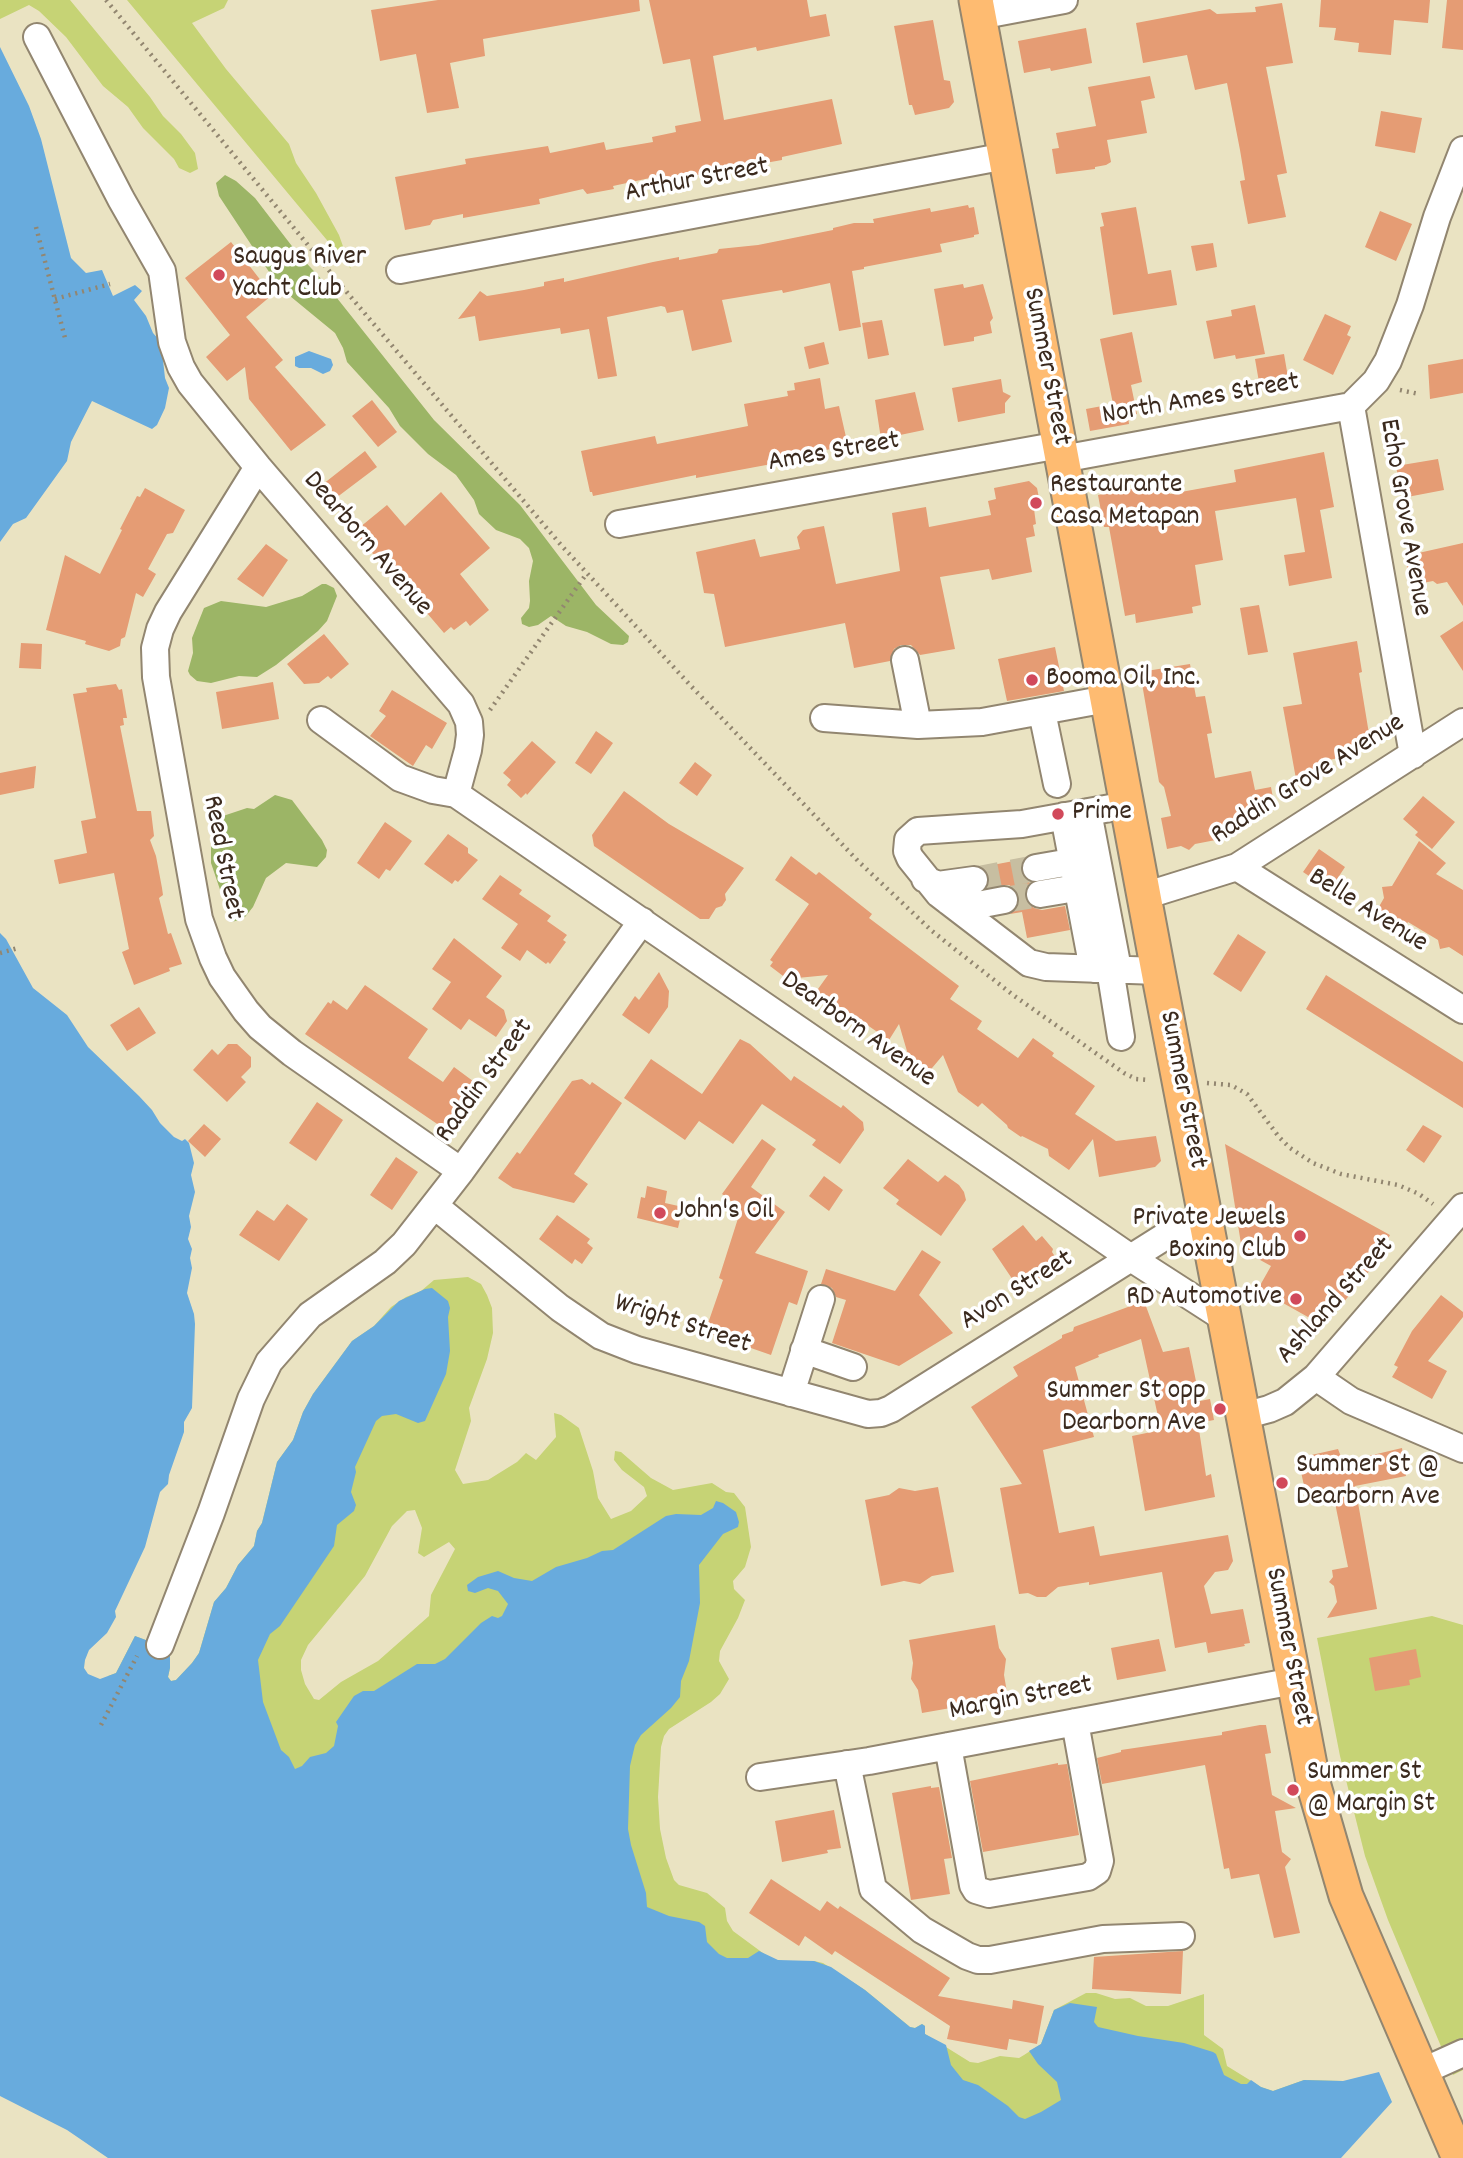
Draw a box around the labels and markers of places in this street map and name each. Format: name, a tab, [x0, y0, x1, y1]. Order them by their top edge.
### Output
place label: Saugus River Yacht Club	[233, 242, 366, 308]
marker: Saugus River Yacht Club	[211, 267, 227, 283]
place label: Restaurante Casa Metapan	[1050, 470, 1199, 536]
marker: Restaurante Casa Metapan	[1028, 495, 1044, 511]
place label: Booma Oil, Inc.	[1046, 663, 1200, 697]
marker: Booma Oil, Inc.	[1024, 672, 1040, 688]
place label: Prime	[1072, 797, 1132, 831]
marker: Prime	[1050, 806, 1066, 822]
place label: John's Oil	[674, 1196, 774, 1230]
place label: Private Jewels Boxing Club	[1133, 1203, 1286, 1269]
marker: John's Oil	[652, 1205, 668, 1221]
marker: Private Jewels Boxing Club	[1292, 1228, 1308, 1244]
place label: RD Automotive	[1126, 1282, 1282, 1316]
marker: RD Automotive	[1288, 1291, 1304, 1307]
place label: Summer St opp Dearborn Ave	[1047, 1376, 1206, 1442]
marker: Summer St opp Dearborn Ave	[1212, 1401, 1228, 1417]
place label: Summer St @ Dearborn Ave	[1296, 1450, 1440, 1516]
marker: Summer St @ Dearborn Ave	[1274, 1475, 1290, 1491]
place label: Summer St @ Margin St	[1307, 1757, 1435, 1823]
marker: Summer St @ Margin St	[1285, 1782, 1301, 1798]

